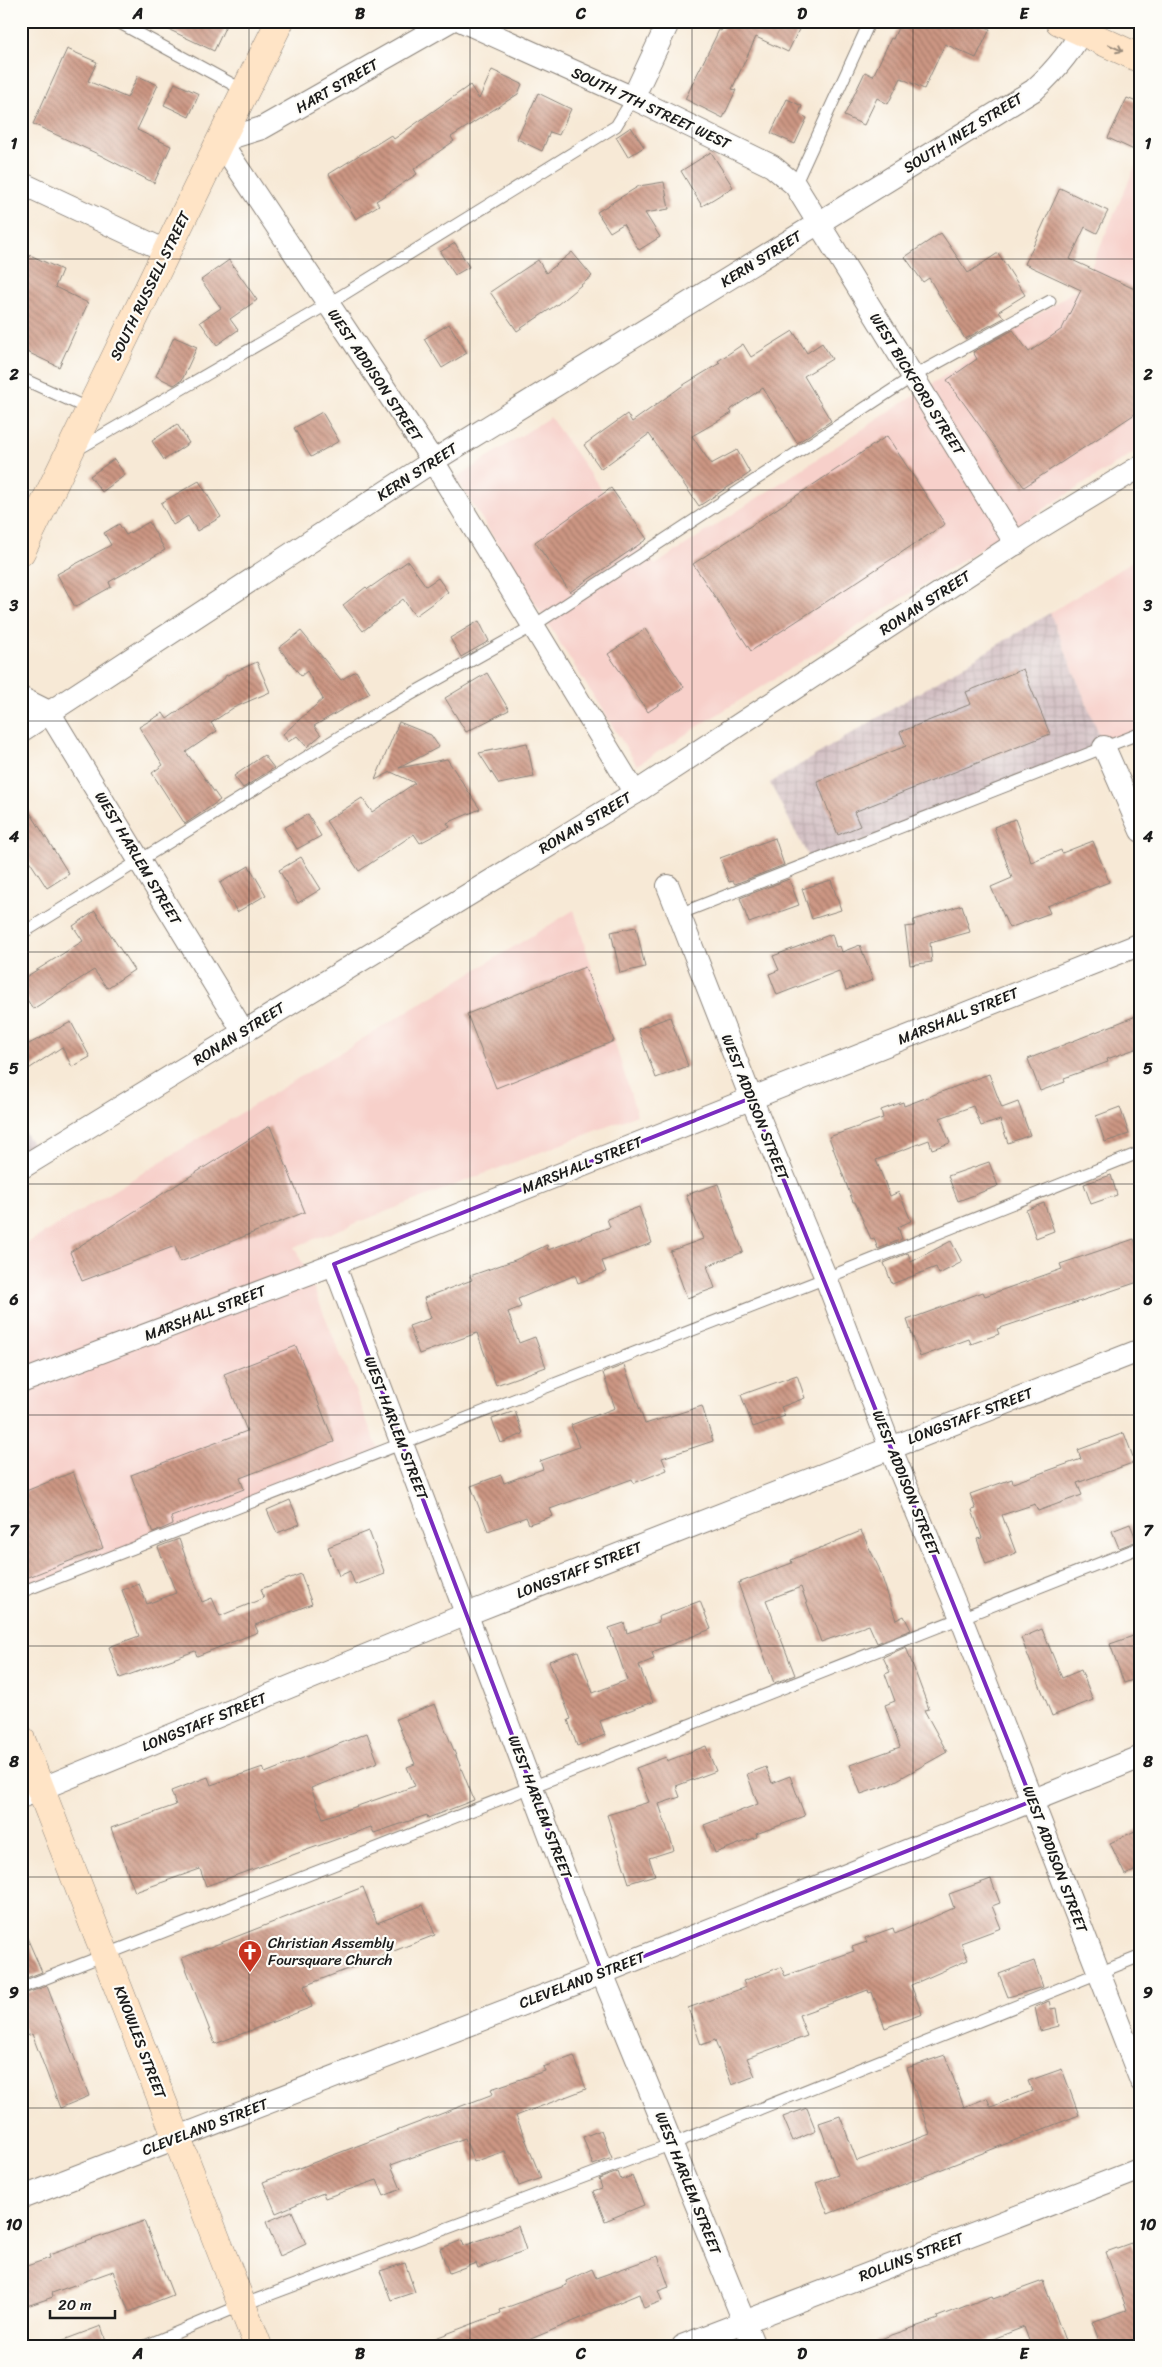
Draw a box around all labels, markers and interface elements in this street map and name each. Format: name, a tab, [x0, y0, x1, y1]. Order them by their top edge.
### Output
text: A	[132, 0, 143, 28]
text: B	[355, 0, 366, 28]
text: C	[575, 0, 587, 28]
text: D	[797, 0, 807, 28]
text: E	[1020, 0, 1030, 28]
one-way arrow	[1108, 43, 1123, 53]
street label: HART STREET	[291, 51, 385, 120]
street label: SOUTH 7TH STREET WEST	[567, 60, 736, 157]
street label: SOUTH INEZ STREET	[898, 85, 1029, 180]
text: 1	[11, 129, 18, 158]
text: 1	[1145, 129, 1152, 158]
street label: SOUTH RUSSELL STREET	[103, 206, 198, 365]
street label: KERN STREET	[715, 223, 808, 294]
street label: WEST ADDISON STREET	[321, 303, 430, 448]
street label: WEST BICKFORD STREET	[862, 307, 972, 462]
text: 2	[8, 360, 19, 389]
text: 2	[1142, 360, 1153, 389]
street label: KERN STREET	[371, 435, 464, 508]
street label: RONAN STREET	[874, 563, 977, 642]
text: 3	[9, 591, 19, 620]
text: 3	[1143, 591, 1153, 620]
street label: RONAN STREET	[533, 784, 638, 861]
street label: WEST HARLEM STREET	[88, 786, 189, 931]
text: 4	[8, 822, 19, 851]
text: 4	[1142, 822, 1153, 851]
street label: MARSHALL STREET	[893, 979, 1024, 1052]
street label: RONAN STREET	[188, 994, 292, 1073]
street label: WEST ADDISON STREET	[714, 1030, 797, 1185]
text: 5	[9, 1054, 19, 1083]
text: 5	[1143, 1054, 1153, 1083]
street label: MARSHALL STREET	[517, 1128, 648, 1201]
street label: MARSHALL STREET	[140, 1277, 271, 1348]
text: 6	[8, 1285, 19, 1314]
text: 6	[1142, 1285, 1153, 1314]
street label: WEST HARLEM STREET	[357, 1352, 436, 1505]
street label: LONGSTAFF STREET	[903, 1380, 1038, 1452]
street label: WEST ADDISON STREET	[865, 1406, 948, 1561]
text: 7	[9, 1516, 20, 1545]
text: 7	[1143, 1516, 1154, 1545]
street label: LONGSTAFF STREET	[512, 1534, 647, 1606]
street label: LONGSTAFF STREET	[138, 1685, 271, 1759]
street label: WEST HARLEM STREET	[501, 1731, 580, 1884]
text: 8	[8, 1747, 19, 1776]
text: 8	[1142, 1747, 1153, 1776]
street label: WEST ADDISON STREET	[1015, 1782, 1095, 1937]
place label: Christian Assembly Foursquare Church	[268, 1930, 394, 1973]
church icon: Christian Assembly Foursquare Church	[237, 1939, 263, 1973]
street label: CLEVELAND STREET	[515, 1943, 650, 2016]
text: 9	[9, 1978, 19, 2007]
text: 9	[1143, 1978, 1153, 2007]
street label: KNOWLES STREET	[106, 1982, 174, 2104]
street label: CLEVELAND STREET	[138, 2090, 273, 2163]
street label: WEST HARLEM STREET	[647, 2108, 729, 2259]
text: 10	[6, 2210, 22, 2239]
text: 10	[1140, 2210, 1156, 2239]
street label: ROLLINS STREET	[855, 2224, 969, 2289]
scale bar	[50, 2287, 115, 2319]
text: 20 m	[58, 2292, 92, 2318]
text: A	[132, 2339, 143, 2367]
text: B	[355, 2339, 366, 2367]
text: C	[575, 2339, 587, 2367]
text: D	[797, 2339, 807, 2367]
text: E	[1020, 2339, 1030, 2367]

